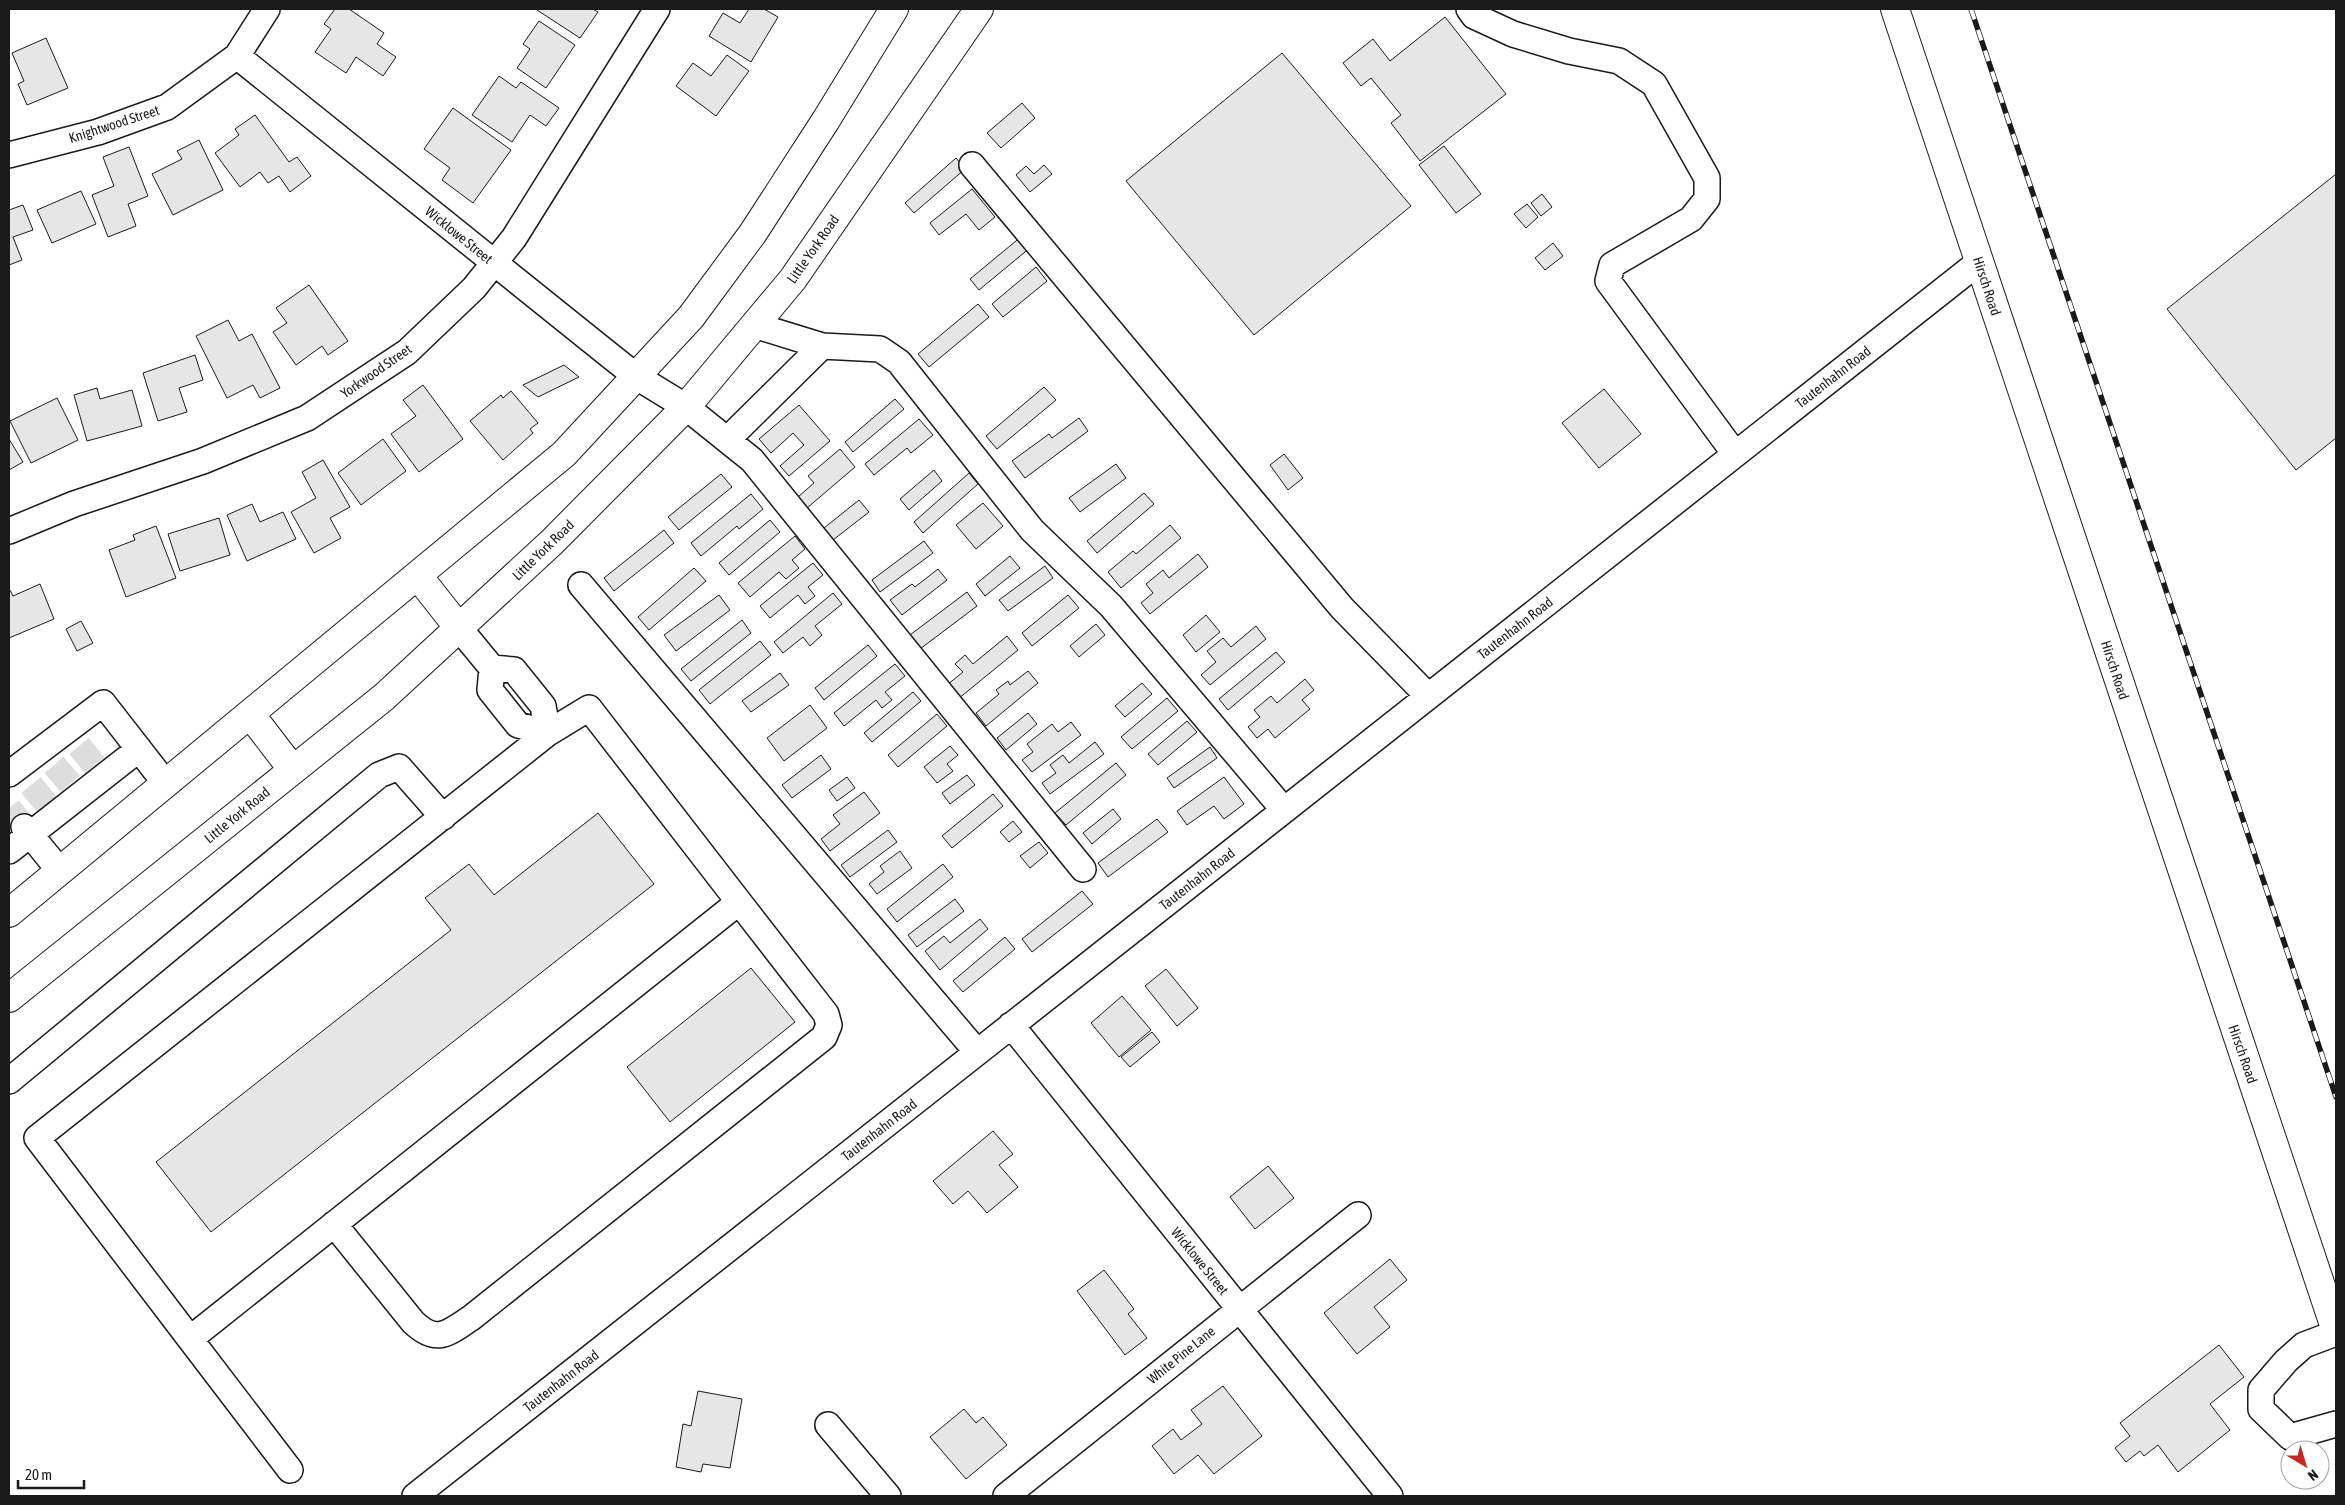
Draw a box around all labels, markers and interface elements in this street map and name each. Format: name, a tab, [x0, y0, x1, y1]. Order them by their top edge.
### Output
street label: Knightwood Street	[67, 102, 161, 146]
street label: Wicklowe Street	[422, 203, 496, 267]
street label: Little York Road	[784, 212, 842, 286]
street label: Hirsch Road	[1970, 254, 2004, 318]
street label: Yorkwood Street	[337, 341, 415, 401]
street label: Tautenhahn Road	[1792, 343, 1874, 411]
street label: Little York Road	[509, 517, 577, 583]
street label: Tautenhahn Road	[1474, 594, 1556, 662]
street label: Hirsch Road	[2098, 638, 2132, 702]
street label: Little York Road	[201, 784, 273, 846]
street label: Tautenhahn Road	[1156, 845, 1238, 913]
street label: Hirsch Road	[2225, 1023, 2261, 1085]
street label: Tautenhahn Road	[838, 1096, 920, 1164]
street label: Wicklowe Street	[1168, 1224, 1232, 1298]
street label: White Pine Lane	[1144, 1323, 1218, 1387]
street label: Tautenhahn Road	[520, 1347, 602, 1415]
north arrow	[2280, 1440, 2330, 1490]
scale bar	[18, 1458, 84, 1490]
text: 20 m	[25, 1466, 52, 1483]
text: N	[2305, 1466, 2321, 1484]

